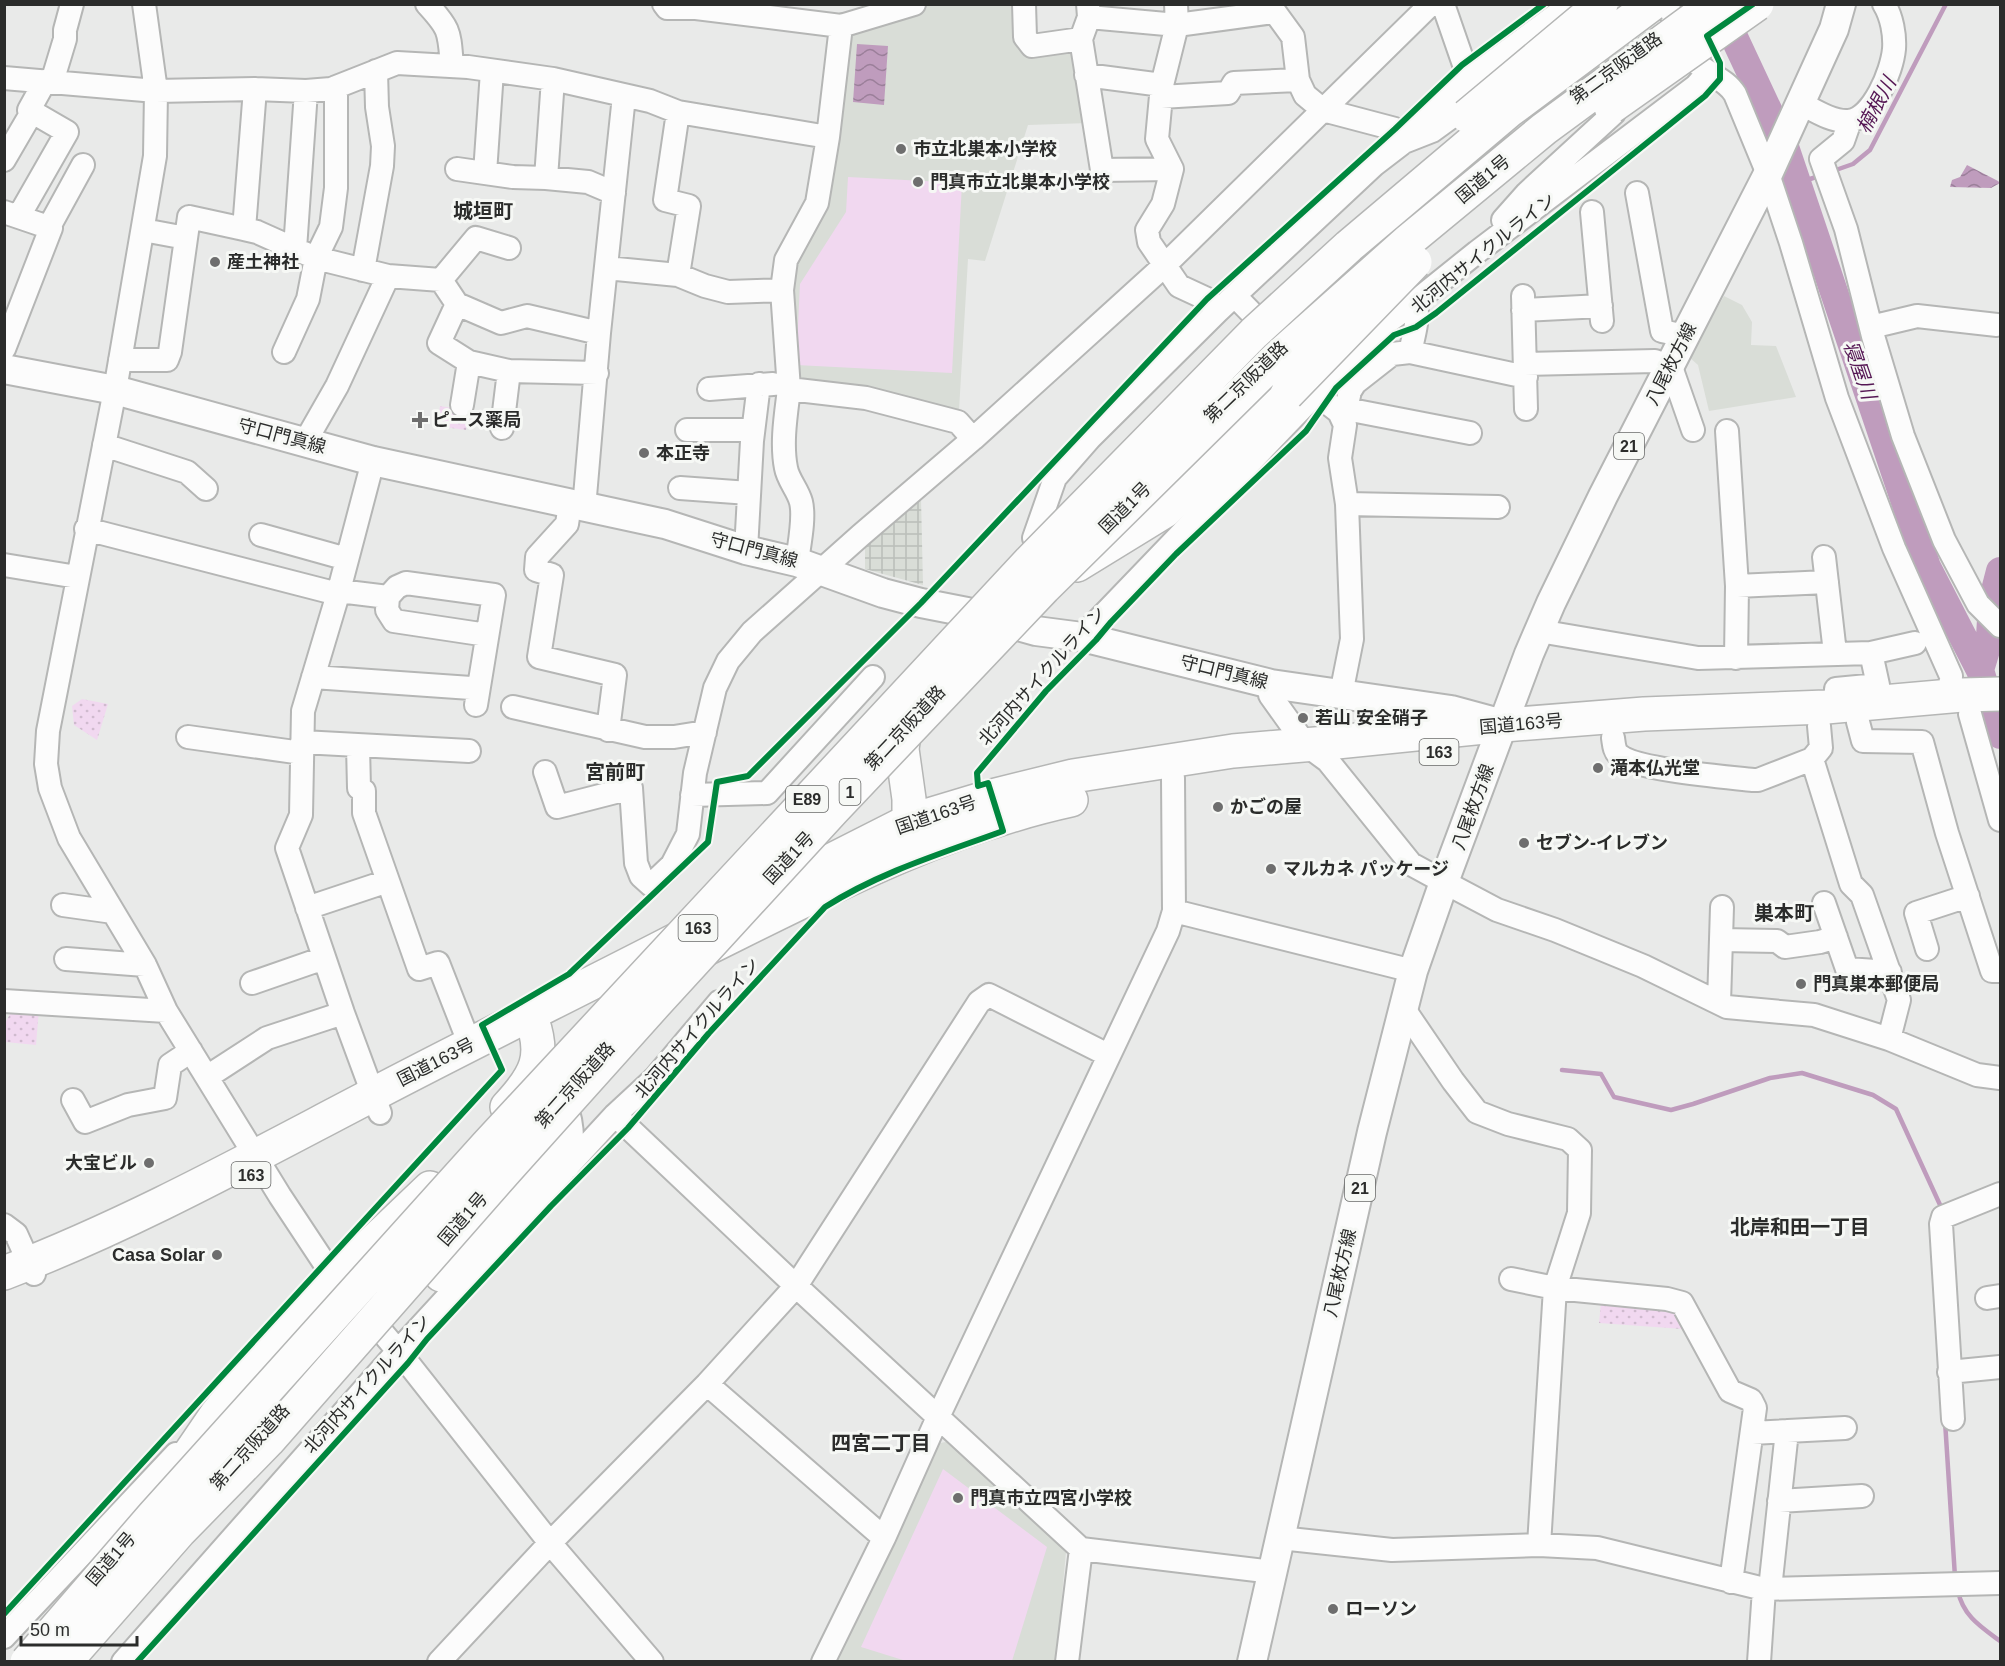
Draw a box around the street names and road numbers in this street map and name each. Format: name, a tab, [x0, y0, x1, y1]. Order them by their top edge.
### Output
street label: 第二京阪道路	[1566, 28, 1666, 108]
street label: 国道1号	[1452, 151, 1514, 207]
street label: 北河内サイクルライン	[1407, 189, 1559, 317]
street label: 八尾枚方線	[1642, 319, 1700, 409]
street label: 第二京阪道路	[1200, 337, 1292, 427]
street label: 守口門真線	[236, 415, 328, 457]
road number: 21	[1614, 433, 1644, 459]
street label: 国道1号	[1095, 478, 1155, 538]
street label: 守口門真線	[708, 529, 800, 571]
street label: 北河内サイクルライン	[975, 603, 1109, 749]
street label: 守口門真線	[1178, 651, 1270, 693]
street label: 第二京阪道路	[861, 682, 949, 774]
street label: 国道163号	[1478, 710, 1564, 738]
road number: 163	[1420, 739, 1458, 765]
street label: 八尾枚方線	[1448, 761, 1498, 853]
road number: 1	[840, 779, 860, 805]
road number: E89	[786, 786, 828, 812]
street label: 国道163号	[893, 792, 979, 838]
street label: 国道1号	[760, 828, 818, 888]
road number: 163	[678, 915, 718, 941]
street label: 北河内サイクルライン	[631, 954, 763, 1102]
street label: 国道163号	[394, 1034, 478, 1090]
street label: 第二京阪道路	[531, 1038, 619, 1132]
road number: 163	[232, 1162, 270, 1188]
road number: 21	[1345, 1175, 1375, 1201]
street label: 国道1号	[434, 1188, 492, 1250]
street label: 八尾枚方線	[1320, 1227, 1360, 1319]
street label: 北河内サイクルライン	[300, 1311, 434, 1457]
street label: 第二京阪道路	[206, 1400, 294, 1494]
street label: 国道1号	[82, 1528, 140, 1590]

